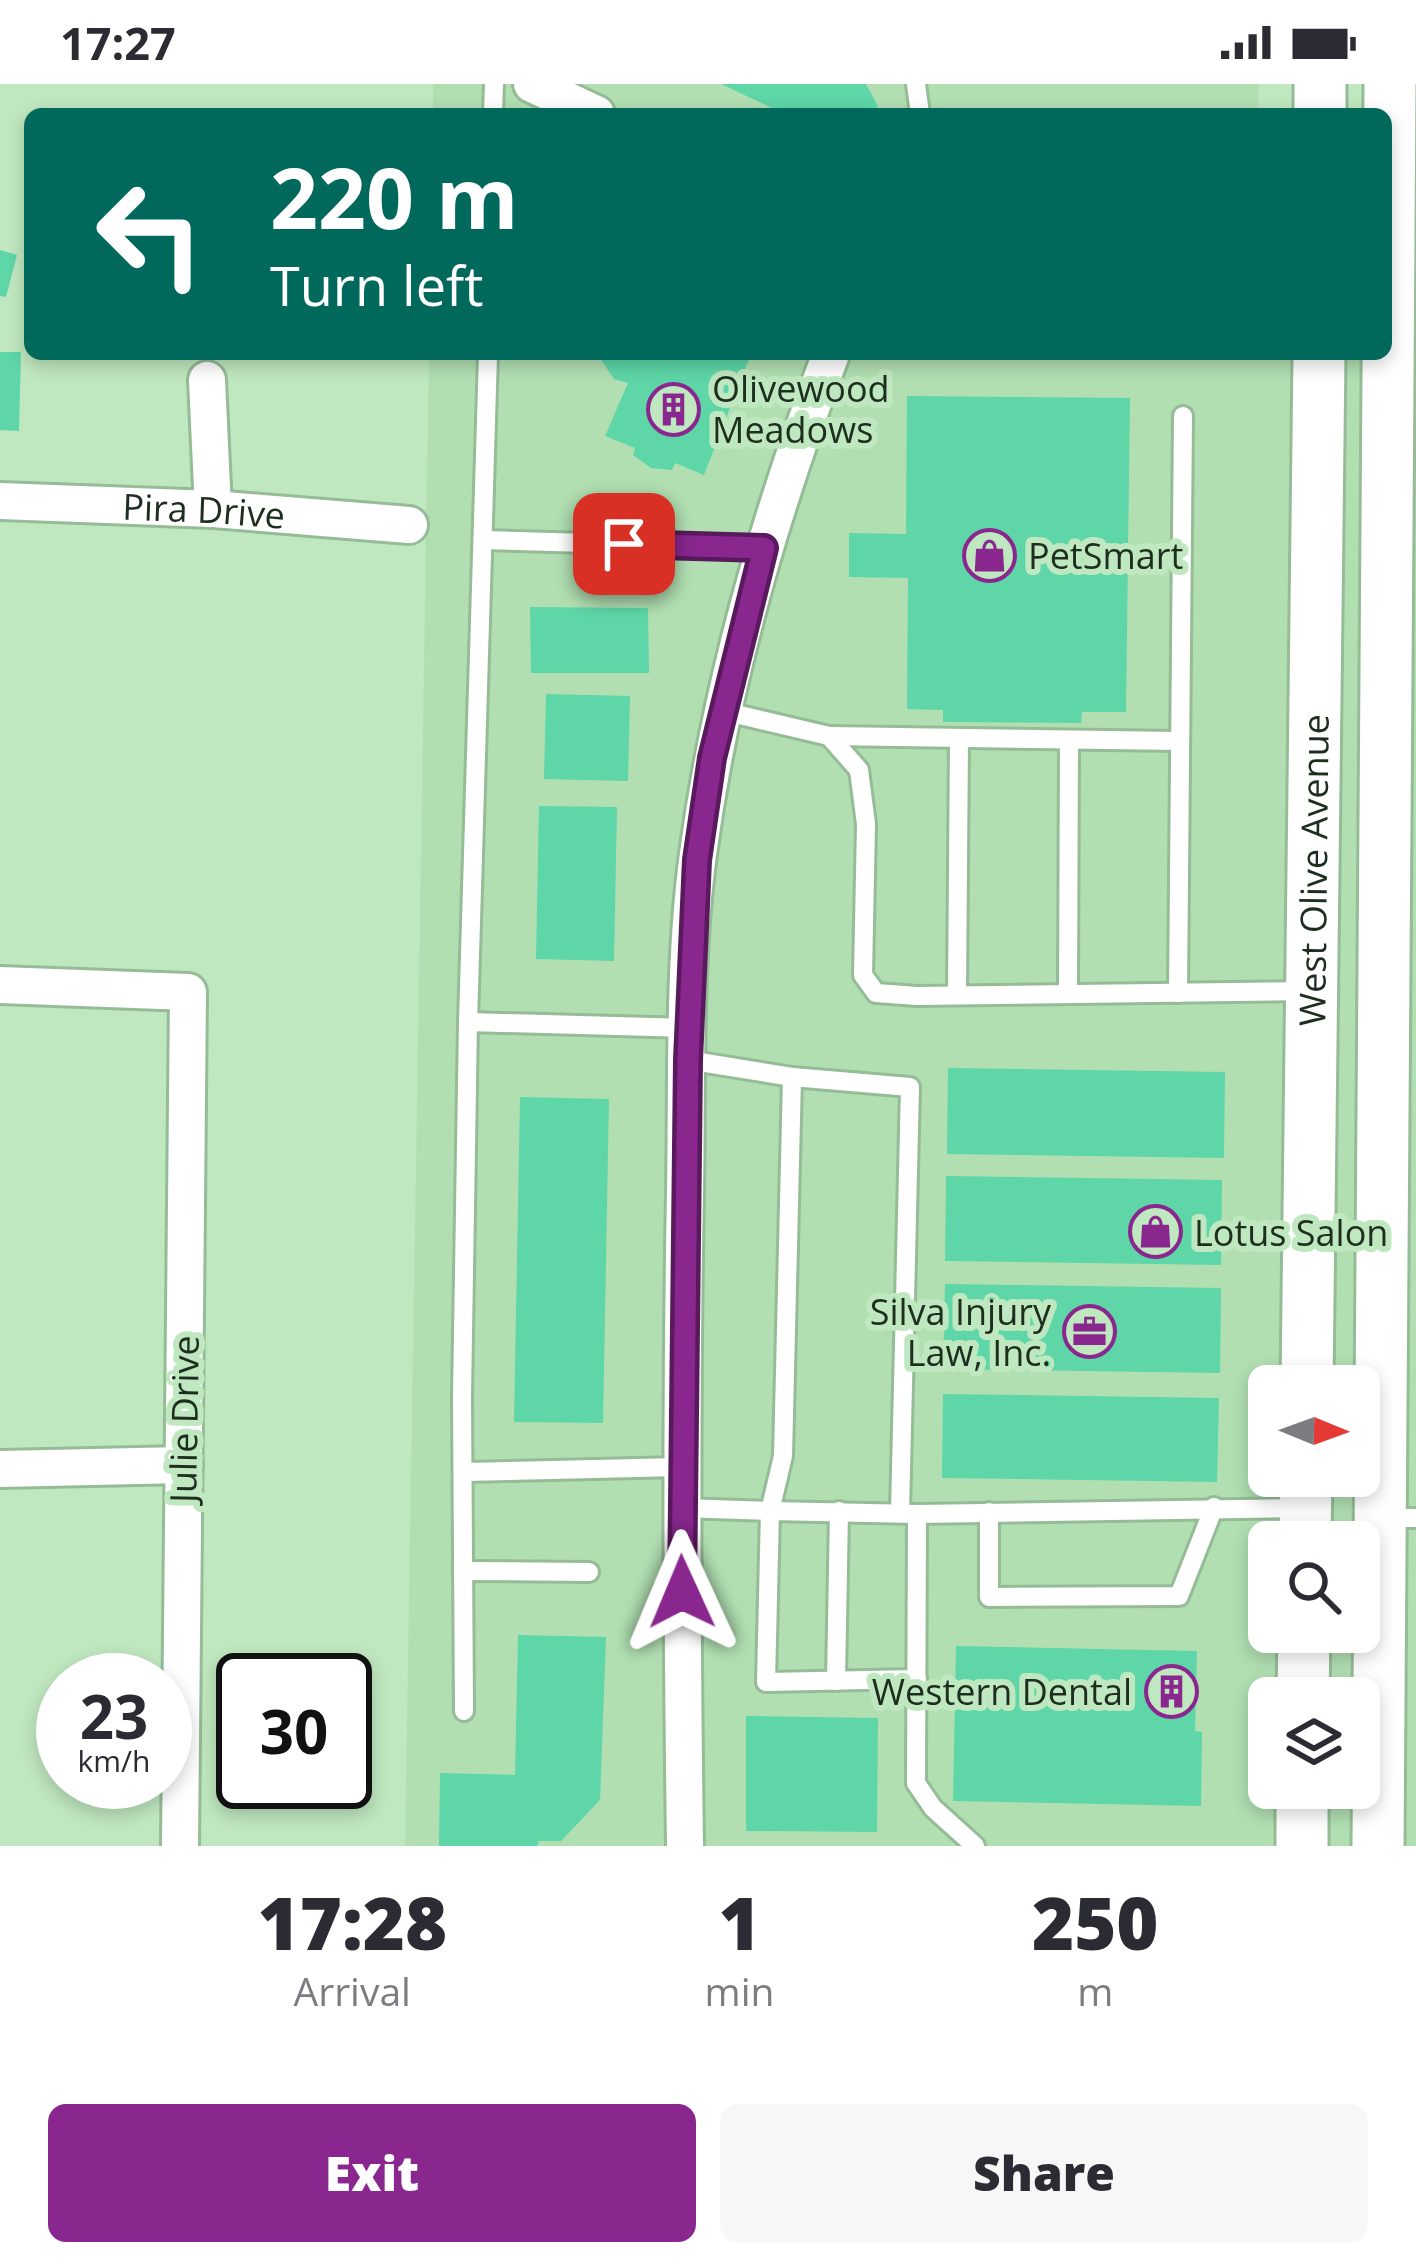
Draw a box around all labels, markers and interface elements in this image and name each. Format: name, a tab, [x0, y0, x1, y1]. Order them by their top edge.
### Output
text: 17:27	[60, 12, 176, 73]
text: 220 m	[270, 139, 518, 254]
icon: left	[72, 156, 228, 312]
text: Turn left	[270, 248, 483, 322]
place label: Olivewood Meadows	[712, 364, 890, 454]
building icon: Olivewood Meadows	[645, 381, 701, 437]
street label: Pira Drive	[122, 481, 287, 539]
pin	[573, 493, 675, 595]
icon: arrive	[591, 511, 657, 577]
shop icon: PetSmart	[961, 527, 1017, 583]
place label: PetSmart	[1028, 531, 1183, 580]
street label: West Olive Avenue	[1287, 714, 1339, 1026]
shop icon: Lotus Salon	[1127, 1204, 1183, 1260]
place label: Lotus Salon	[1194, 1208, 1388, 1257]
place label: Silva Injury Law, Inc.	[870, 1287, 1052, 1377]
office icon: Silva Injury Law, Inc.	[1062, 1304, 1118, 1360]
street label: Julie Drive	[158, 1335, 210, 1506]
north arrow	[1248, 1365, 1380, 1497]
map controls	[1248, 1365, 1380, 1809]
button: search	[1248, 1521, 1380, 1653]
position arrow	[619, 1529, 745, 1655]
speed limit sign: 30	[216, 1653, 372, 1809]
building icon: Western Dental	[1143, 1663, 1199, 1719]
place label: Western Dental	[872, 1667, 1132, 1716]
text: 23	[80, 1675, 148, 1757]
button: layers	[1248, 1677, 1380, 1809]
text: km/h	[78, 1740, 150, 1781]
text: 17:28	[258, 1873, 447, 1971]
text: 1	[718, 1873, 761, 1971]
text: 250	[1032, 1873, 1159, 1971]
text: Arrival	[294, 1964, 411, 2017]
text: min	[705, 1964, 774, 2017]
text: m	[1077, 1964, 1113, 2017]
button: Exit	[48, 2104, 696, 2242]
button: Share	[720, 2104, 1368, 2242]

